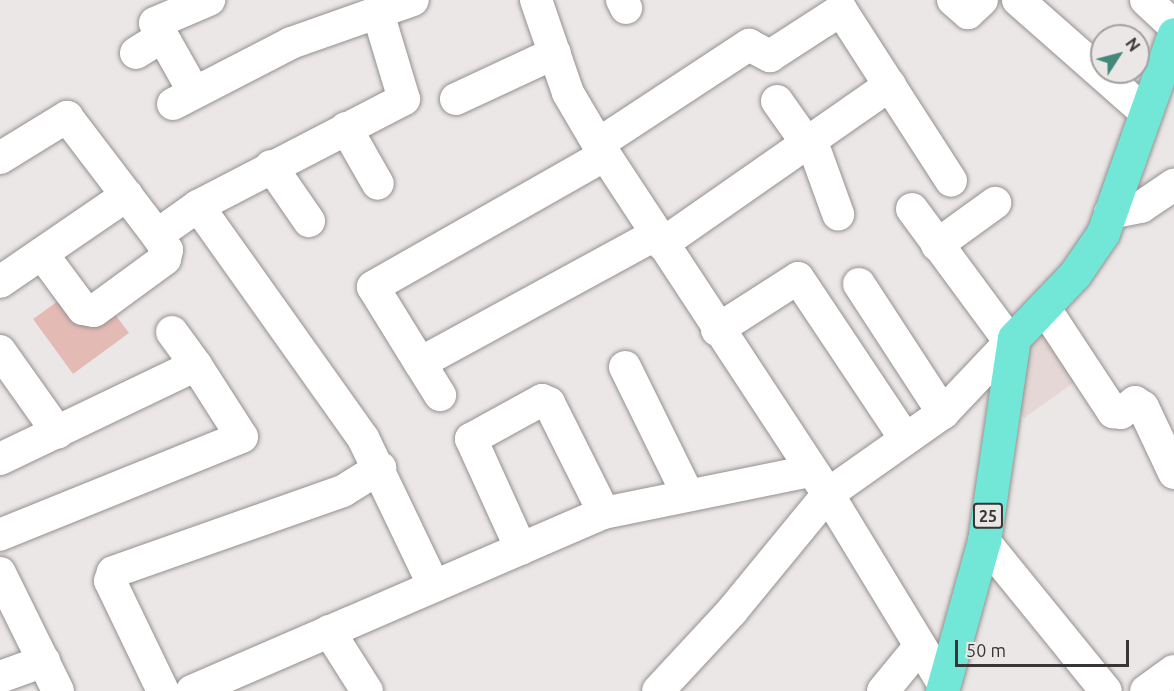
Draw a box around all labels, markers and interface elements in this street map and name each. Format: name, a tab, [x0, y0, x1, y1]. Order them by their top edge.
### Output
north arrow	[1090, 24, 1150, 84]
text: N	[1122, 34, 1144, 55]
road number: 25	[972, 503, 1004, 529]
scale bar	[958, 628, 1132, 666]
text: 50 m	[966, 640, 1006, 660]

